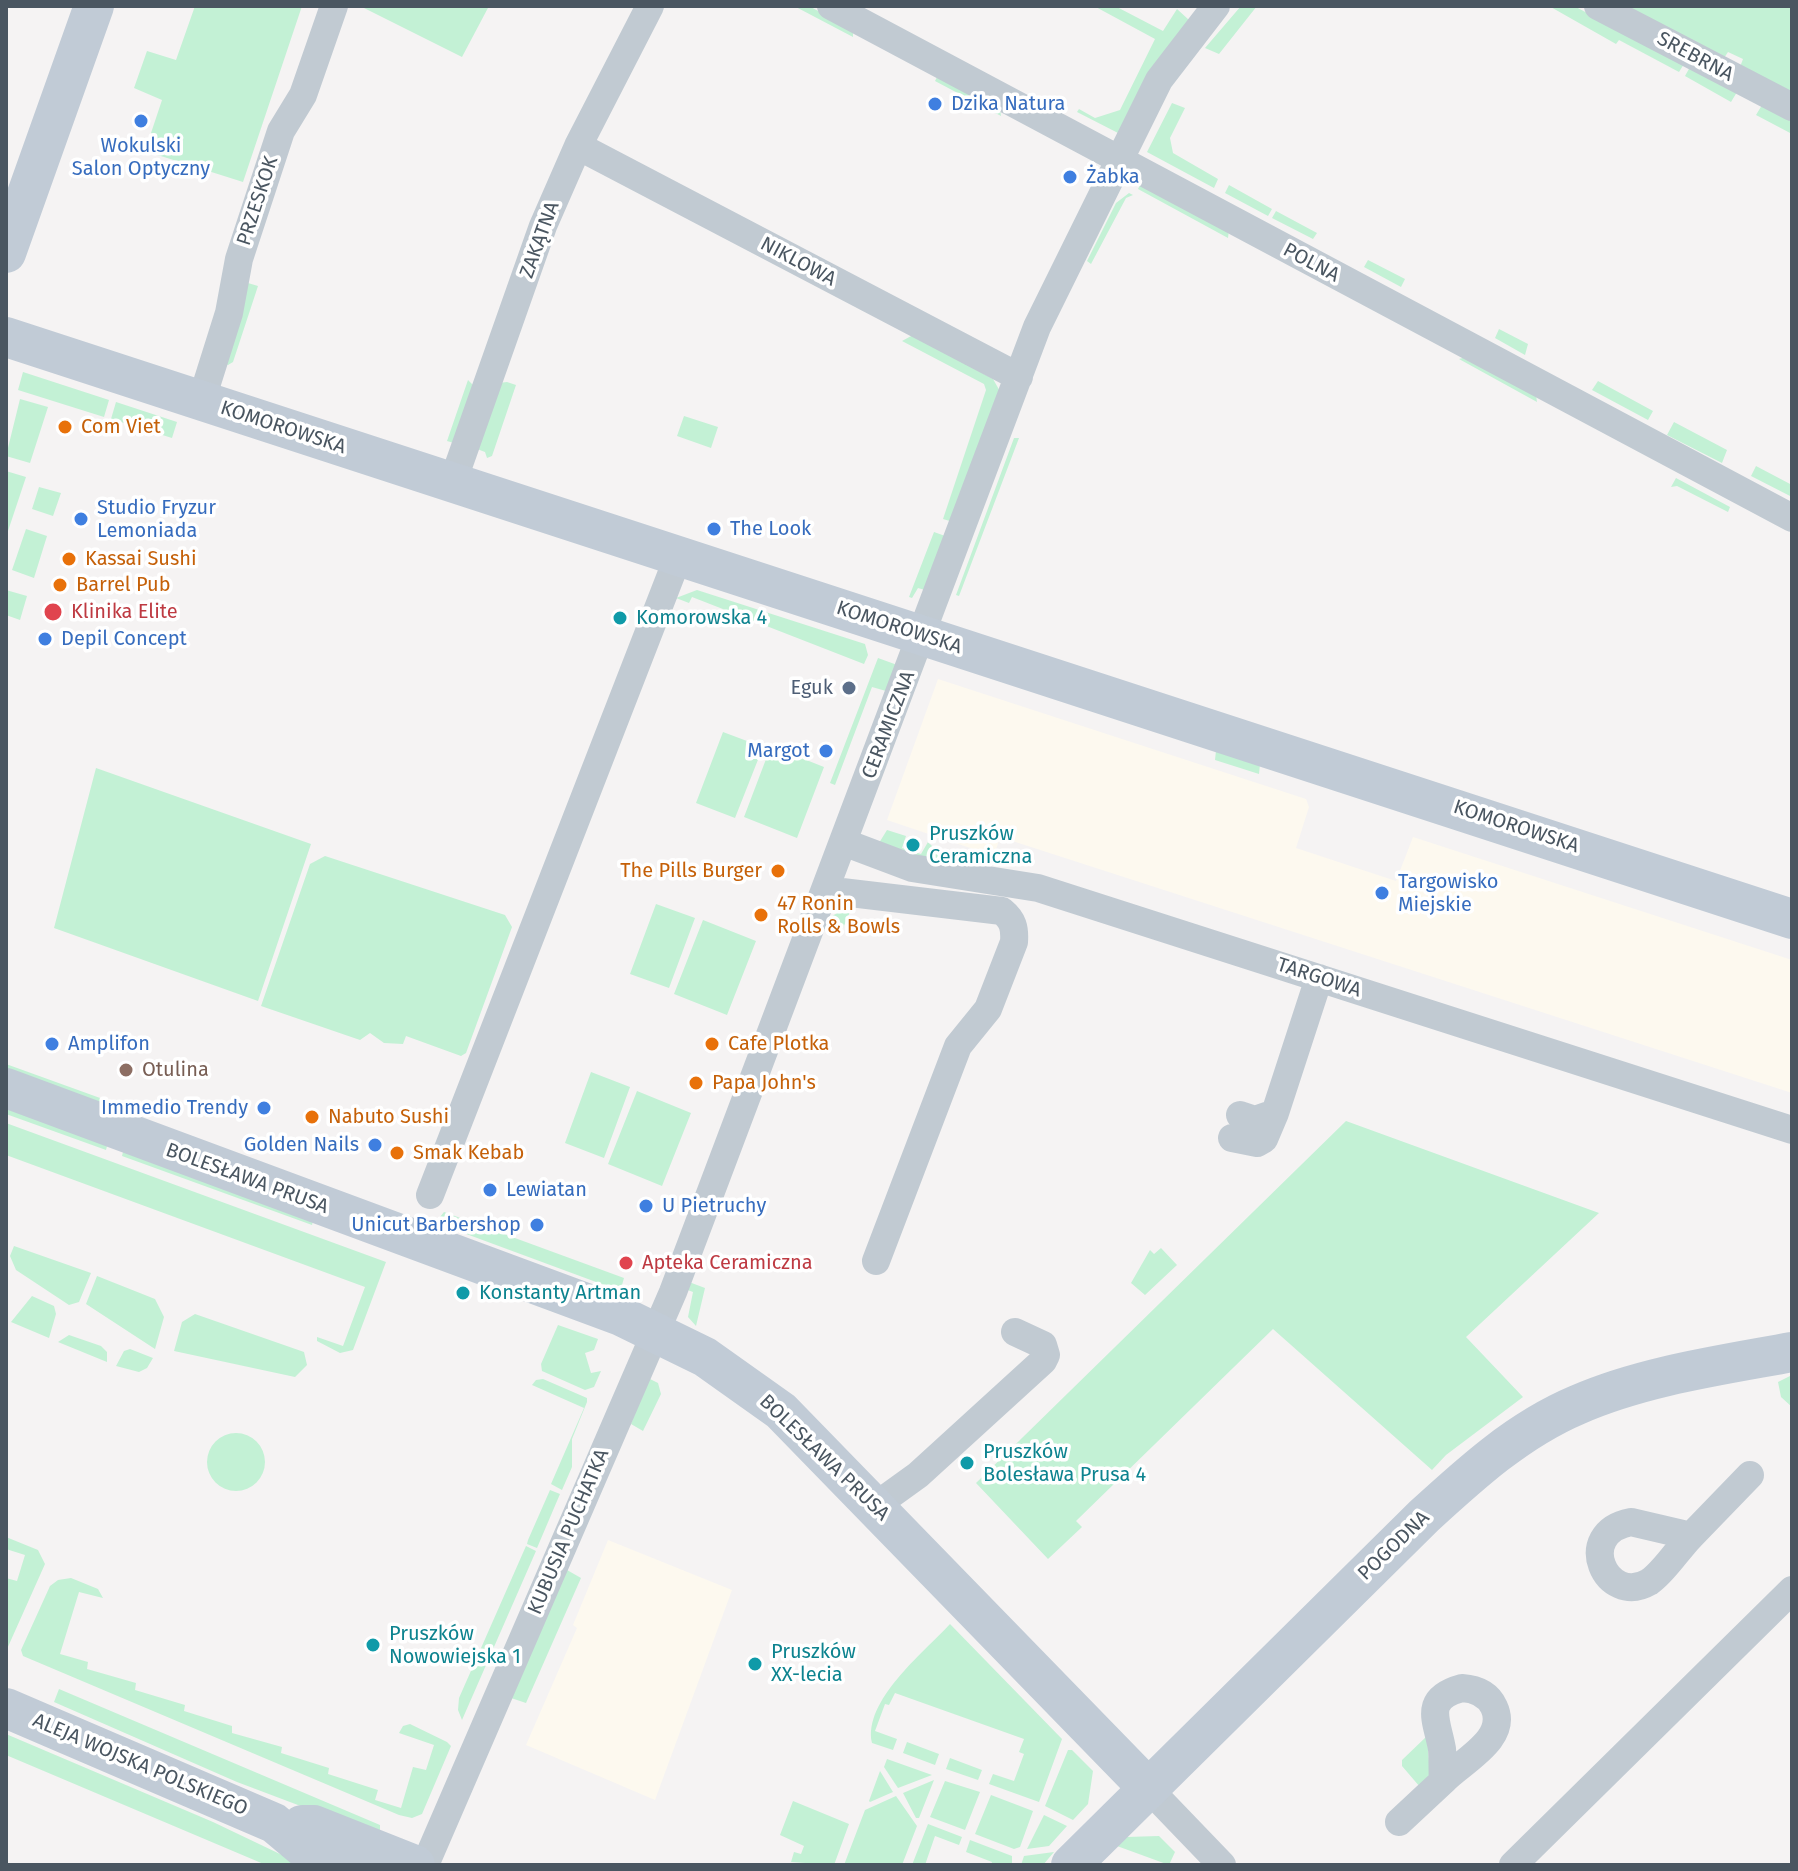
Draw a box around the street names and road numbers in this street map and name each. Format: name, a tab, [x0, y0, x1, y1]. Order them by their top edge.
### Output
street label: SREBRNA	[1653, 27, 1737, 87]
street label: PRZESKOK	[232, 153, 284, 249]
street label: ZAKĄTNA	[515, 198, 565, 282]
street label: NIKLOWA	[756, 232, 840, 292]
street label: POLNA	[1279, 238, 1343, 288]
street label: KOMOROWSKA	[217, 396, 349, 460]
street label: KOMOROWSKA	[833, 596, 965, 660]
street label: CERAMICZNA	[857, 668, 921, 782]
street label: KOMOROWSKA	[1450, 795, 1582, 859]
street label: TARGOWA	[1274, 953, 1364, 1003]
street label: BOLESŁAWA PRUSA	[162, 1138, 332, 1220]
street label: BOLESŁAWA PRUSA	[754, 1390, 894, 1526]
street label: KUBUSIA PUCHATKA	[523, 1446, 615, 1618]
street label: POGODNA	[1353, 1506, 1435, 1586]
street label: ALEJA WOJSKA POLSKIEGO	[29, 1709, 251, 1821]

